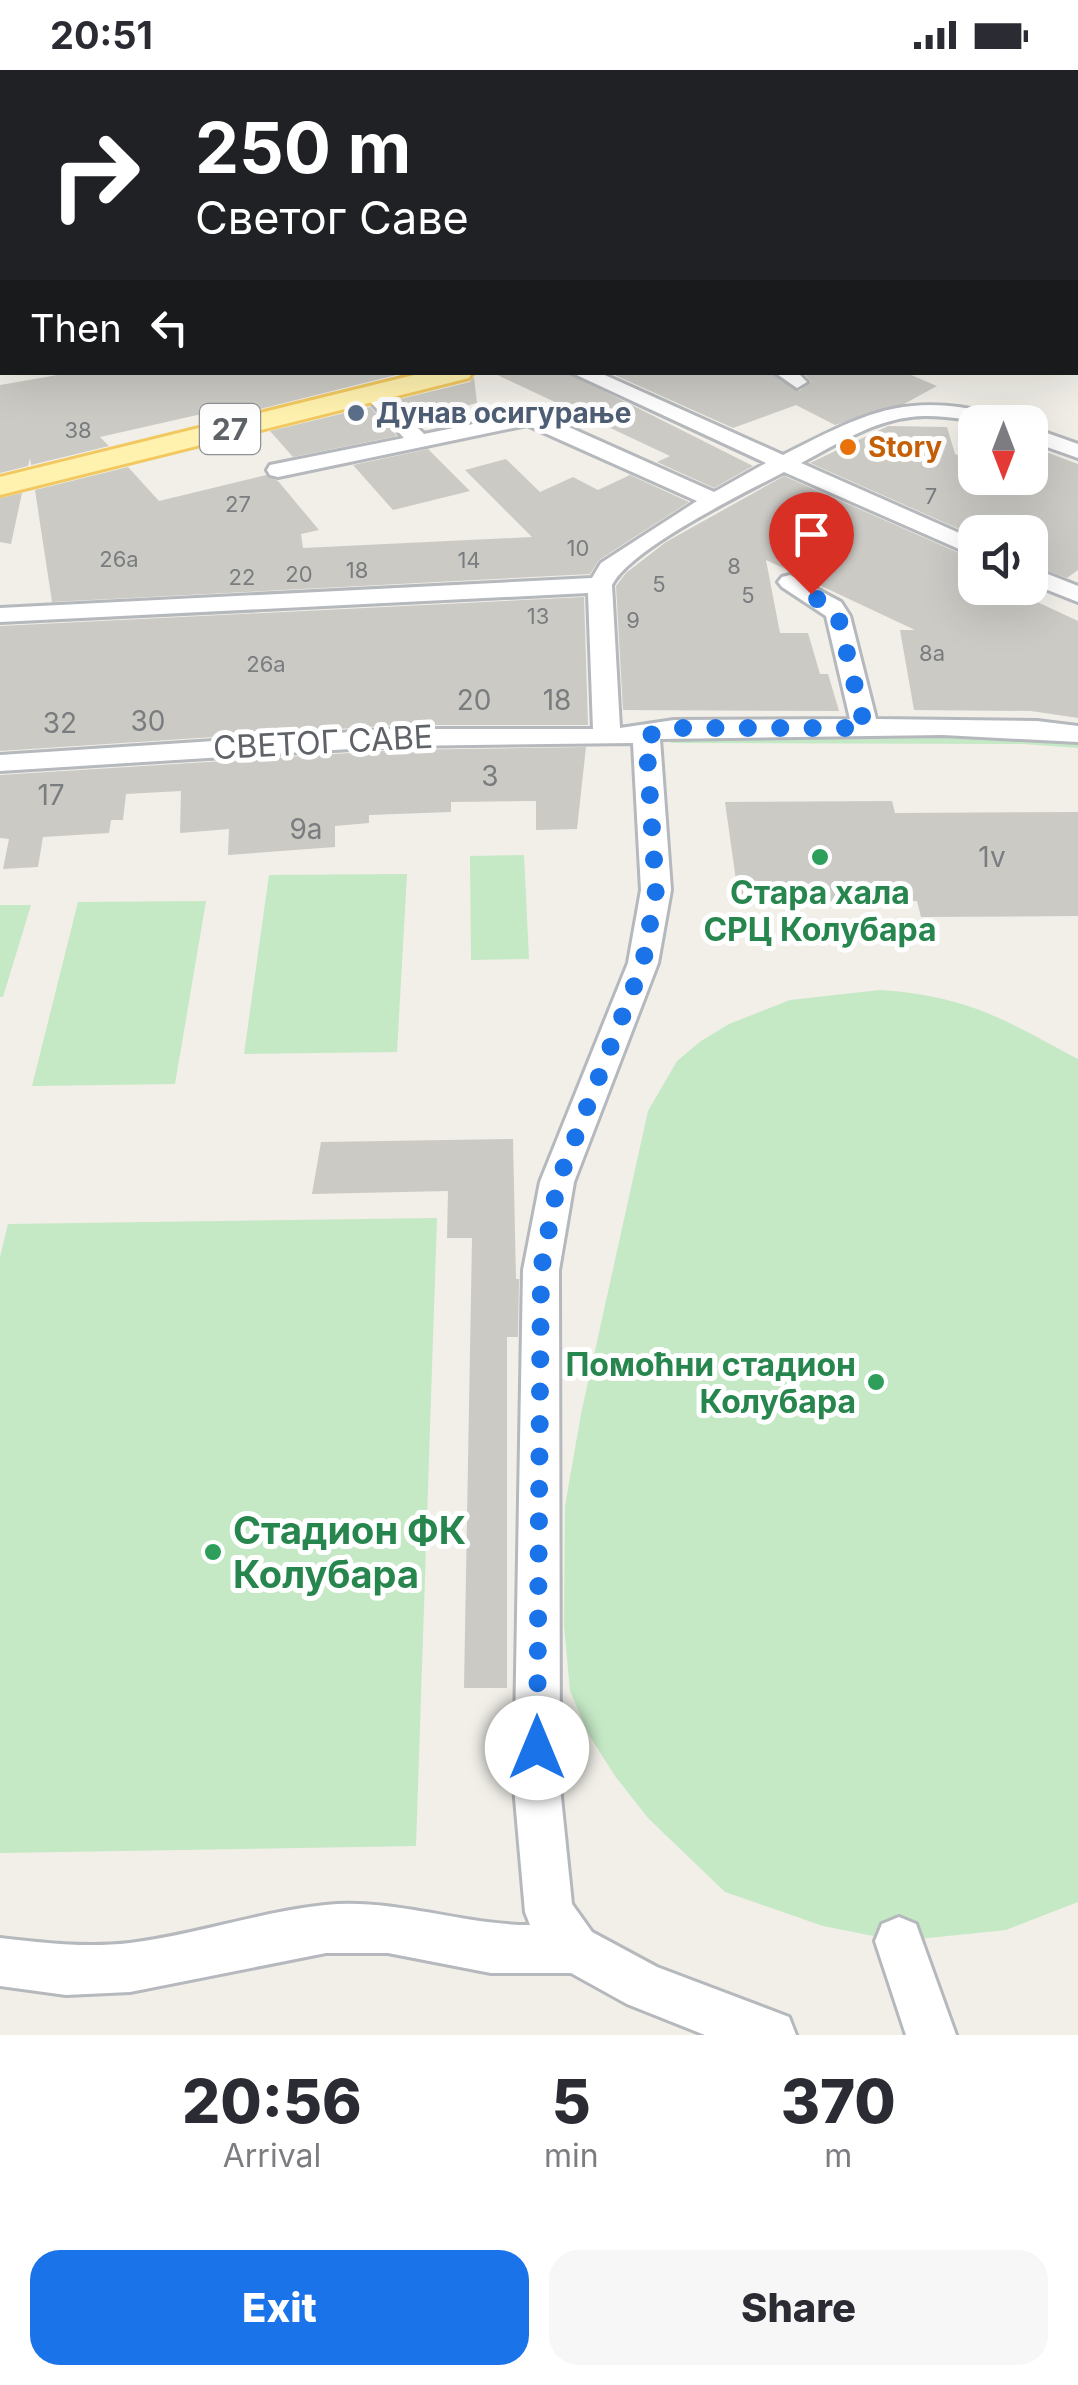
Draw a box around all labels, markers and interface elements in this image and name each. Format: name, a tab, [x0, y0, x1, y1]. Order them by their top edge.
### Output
text: 20:51	[50, 12, 153, 58]
text: 250 m	[195, 105, 412, 190]
icon: right	[30, 110, 160, 240]
text: Светог Саве	[195, 190, 469, 245]
icon: left	[142, 300, 197, 355]
text: Then	[30, 305, 122, 351]
place label: Дунав осигурање	[376, 396, 631, 430]
marker: Дунав осигурање	[345, 402, 367, 424]
road number: 27	[200, 404, 260, 454]
north arrow	[958, 405, 1048, 495]
map controls	[958, 405, 1048, 605]
house number: 38	[64, 417, 92, 443]
place label: Story	[868, 430, 942, 464]
marker: Story	[837, 436, 859, 458]
house number: 7	[925, 483, 937, 509]
house number: 27	[225, 491, 251, 517]
pin	[769, 492, 854, 595]
icon: arrive	[784, 507, 839, 562]
button: sound	[958, 515, 1048, 605]
house number: 10	[567, 535, 589, 561]
house number: 26a	[99, 546, 139, 572]
house number: 14	[457, 547, 481, 573]
house number: 8	[727, 553, 741, 579]
house number: 18	[346, 557, 368, 583]
house number: 20	[285, 561, 313, 587]
house number: 22	[229, 564, 255, 590]
house number: 5	[652, 571, 666, 597]
house number: 5	[741, 582, 755, 608]
house number: 13	[527, 603, 549, 629]
house number: 9	[626, 607, 640, 633]
house number: 8a	[919, 640, 945, 666]
house number: 26a	[246, 651, 286, 677]
house number: 20	[457, 683, 491, 717]
house number: 18	[543, 683, 571, 717]
house number: 30	[131, 704, 165, 738]
house number: 32	[43, 706, 77, 740]
street label: СВЕТОГ САВЕ	[212, 717, 434, 767]
house number: 3	[481, 759, 499, 793]
house number: 17	[37, 778, 65, 812]
house number: 9a	[289, 812, 323, 846]
house number: 1v	[978, 840, 1006, 874]
marker: Стара хала СРЦ Колубара	[809, 846, 831, 868]
place label: Стара хала СРЦ Колубара	[703, 873, 937, 949]
place label: Помоћни стадион Колубара	[565, 1345, 856, 1421]
marker: Помоћни стадион Колубара	[865, 1371, 887, 1393]
place label: Стадион ФК Колубара	[233, 1507, 466, 1597]
marker: Стадион ФК Колубара	[202, 1541, 224, 1563]
position arrow	[485, 1696, 589, 1800]
text: 20:56	[182, 2065, 362, 2137]
text: 5	[552, 2065, 591, 2137]
text: 370	[781, 2065, 896, 2137]
text: Arrival	[223, 2136, 321, 2175]
text: min	[544, 2136, 599, 2175]
text: m	[824, 2136, 852, 2175]
button: Exit	[30, 2250, 529, 2365]
button: Share	[549, 2250, 1048, 2365]

